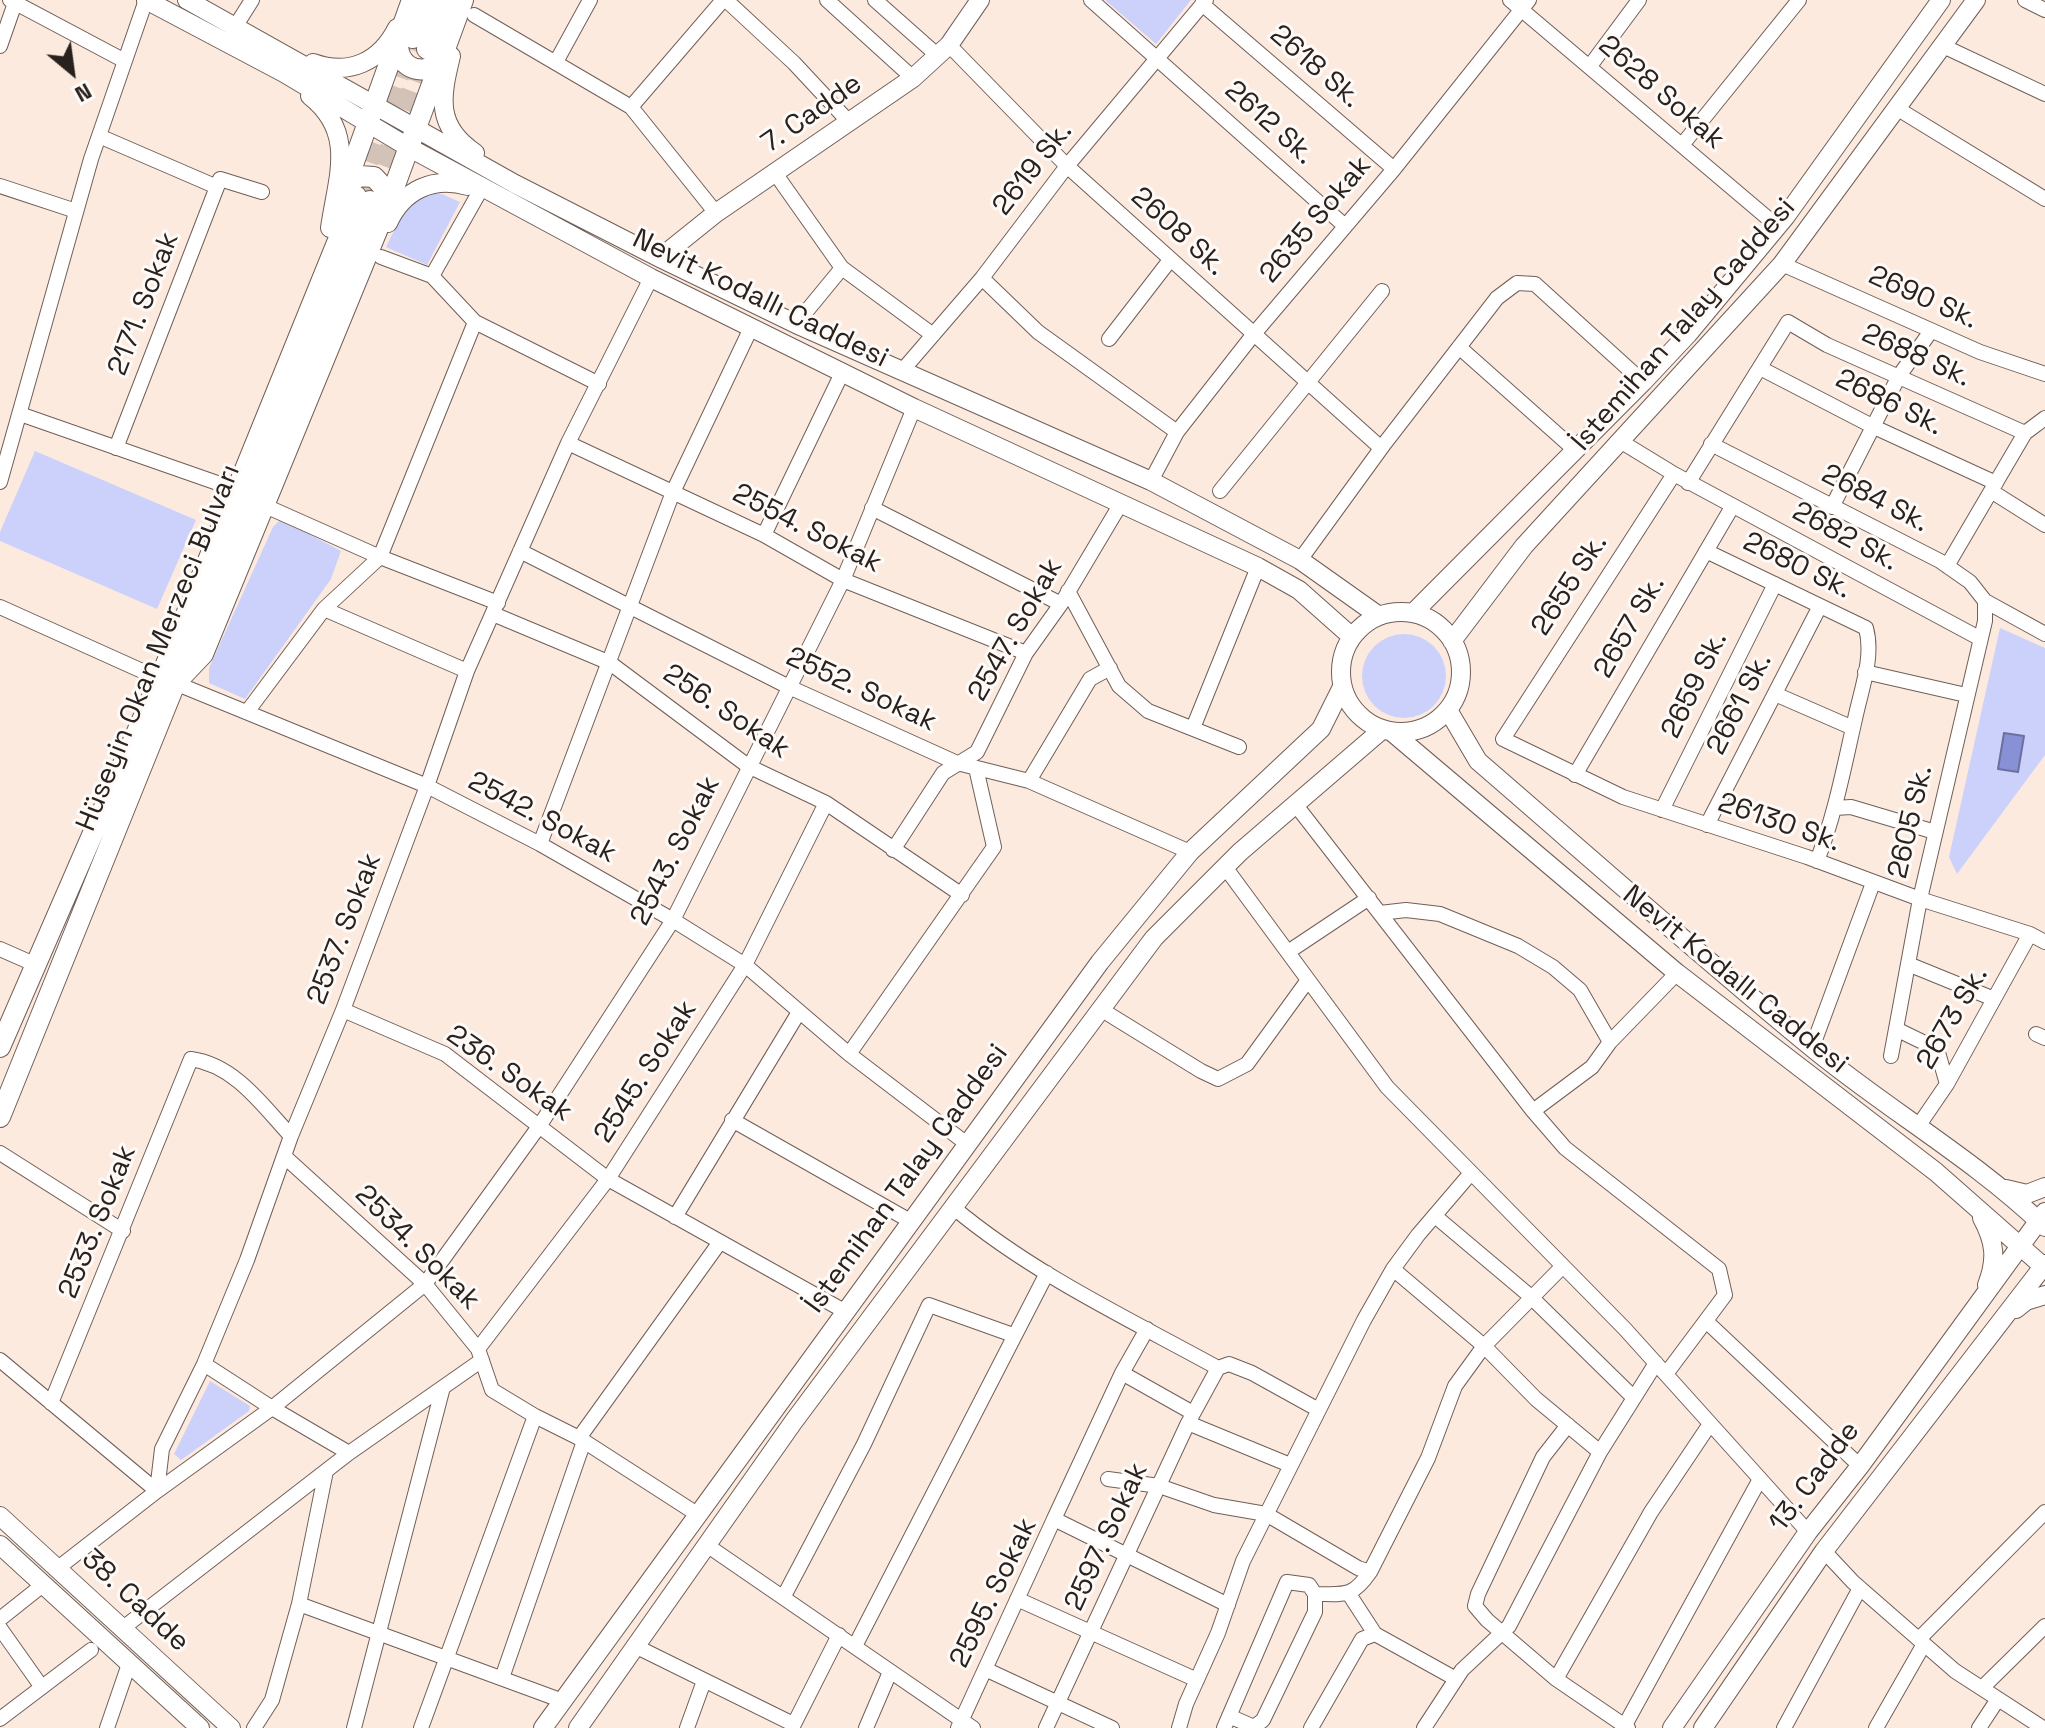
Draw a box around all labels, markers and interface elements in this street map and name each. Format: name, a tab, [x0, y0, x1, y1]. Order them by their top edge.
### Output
street label: 2618 Sk.	[1263, 18, 1367, 116]
street label: 2628 Sokak	[1591, 29, 1731, 157]
north arrow	[32, 32, 112, 112]
street label: 7. Cadde	[755, 67, 869, 161]
street label: 2612 Sk.	[1217, 74, 1321, 172]
text: N	[70, 77, 97, 109]
street label: 2619 Sk.	[986, 116, 1080, 222]
street label: 2635 Sokak	[1253, 150, 1379, 290]
street label: 2608 Sk.	[1124, 181, 1232, 283]
street label: İstemihan Talay Caddesi	[1565, 192, 1803, 458]
street label: Nevit Kodallı Caddesi	[627, 222, 893, 376]
street label: 2171. Sokak	[101, 228, 187, 380]
street label: 2690 Sk.	[1863, 259, 1983, 337]
street label: 2688 Sk.	[1856, 317, 1976, 395]
street label: 2686 Sk.	[1830, 363, 1948, 443]
street label: 2684 Sk.	[1816, 458, 1934, 540]
street label: Hüseyin Okan Merzeci Bulvarı	[70, 460, 248, 836]
street label: 2554. Sokak	[727, 477, 887, 581]
street label: 2682 Sk.	[1786, 495, 1904, 579]
street label: 2680 Sk.	[1738, 525, 1856, 607]
street label: 2655 Sk.	[1525, 528, 1615, 642]
street label: 2547. Sokak	[962, 553, 1070, 707]
street label: 2657 Sk.	[1587, 570, 1673, 684]
street label: 2659 Sk.	[1655, 626, 1735, 744]
street label: 2552. Sokak	[781, 641, 941, 739]
street label: 2661 Sk.	[1700, 648, 1780, 760]
street label: 256. Sokak	[656, 657, 796, 767]
street label: 2605 Sk.	[1882, 762, 1940, 882]
street label: 2542. Sokak	[462, 765, 622, 871]
street label: 2543. Sokak	[624, 771, 728, 931]
street label: 26130 Sk.	[1713, 786, 1845, 860]
street label: 2537. Sokak	[301, 849, 389, 1009]
street label: Nevit Kodallı Caddesi	[1616, 879, 1854, 1081]
street label: 2673 Sk.	[1910, 961, 1996, 1075]
street label: 2545. Sokak	[588, 995, 704, 1149]
street label: 236. Sokak	[440, 1019, 578, 1129]
street label: İstemihan Talay Caddesi	[798, 1038, 1016, 1320]
street label: 2533. Sokak	[52, 1141, 144, 1303]
street label: 2534. Sokak	[348, 1179, 486, 1317]
street label: 13. Cadde	[1763, 1415, 1867, 1539]
street label: 2597. Sokak	[1058, 1458, 1156, 1616]
street label: 2595. Sokak	[943, 1513, 1045, 1673]
street label: 38. Cadde	[74, 1543, 196, 1659]

